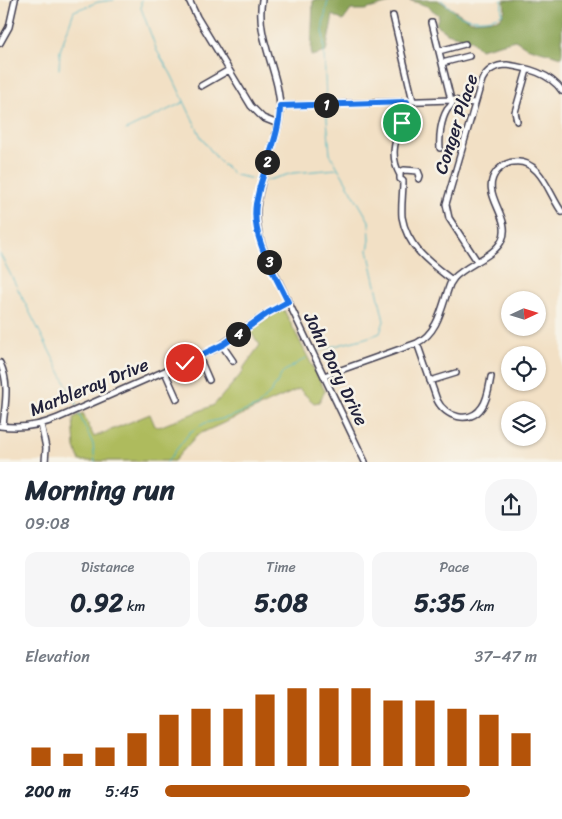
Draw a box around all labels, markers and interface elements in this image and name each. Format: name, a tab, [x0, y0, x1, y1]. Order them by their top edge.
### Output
street label: Conger Place	[425, 70, 487, 178]
pin: 1	[314, 92, 338, 118]
text: 1	[323, 93, 330, 118]
pin	[381, 102, 423, 144]
icon: arrive	[388, 109, 416, 137]
pin: 2	[254, 150, 280, 174]
text: 2	[263, 150, 272, 175]
pin: 3	[256, 250, 282, 274]
text: 3	[266, 250, 273, 275]
north arrow	[501, 291, 546, 336]
map controls	[501, 291, 546, 446]
street label: John Dory Drive	[294, 306, 377, 431]
pin: 4	[226, 322, 250, 346]
text: 4	[234, 322, 243, 347]
pin	[164, 342, 206, 384]
button: locate	[501, 346, 546, 391]
street label: Marbleray Drive	[24, 349, 154, 425]
icon: check	[171, 349, 199, 377]
button: layers	[501, 401, 546, 446]
text: Morning run	[25, 465, 175, 514]
button: share	[485, 479, 537, 531]
text: 09:08	[25, 509, 70, 538]
text: Distance	[81, 555, 134, 580]
text: Time	[266, 555, 296, 580]
text: Pace	[439, 555, 469, 580]
text: 0.92	[70, 580, 123, 625]
text: 5:08	[254, 580, 308, 625]
text: 5:35	[414, 580, 466, 625]
text: km	[123, 594, 145, 619]
text: /km	[466, 594, 495, 619]
text: Elevation	[25, 642, 90, 671]
text: 37–47 m	[474, 642, 537, 671]
text: 200 m	[25, 777, 71, 806]
text: 5:45	[105, 777, 139, 806]

